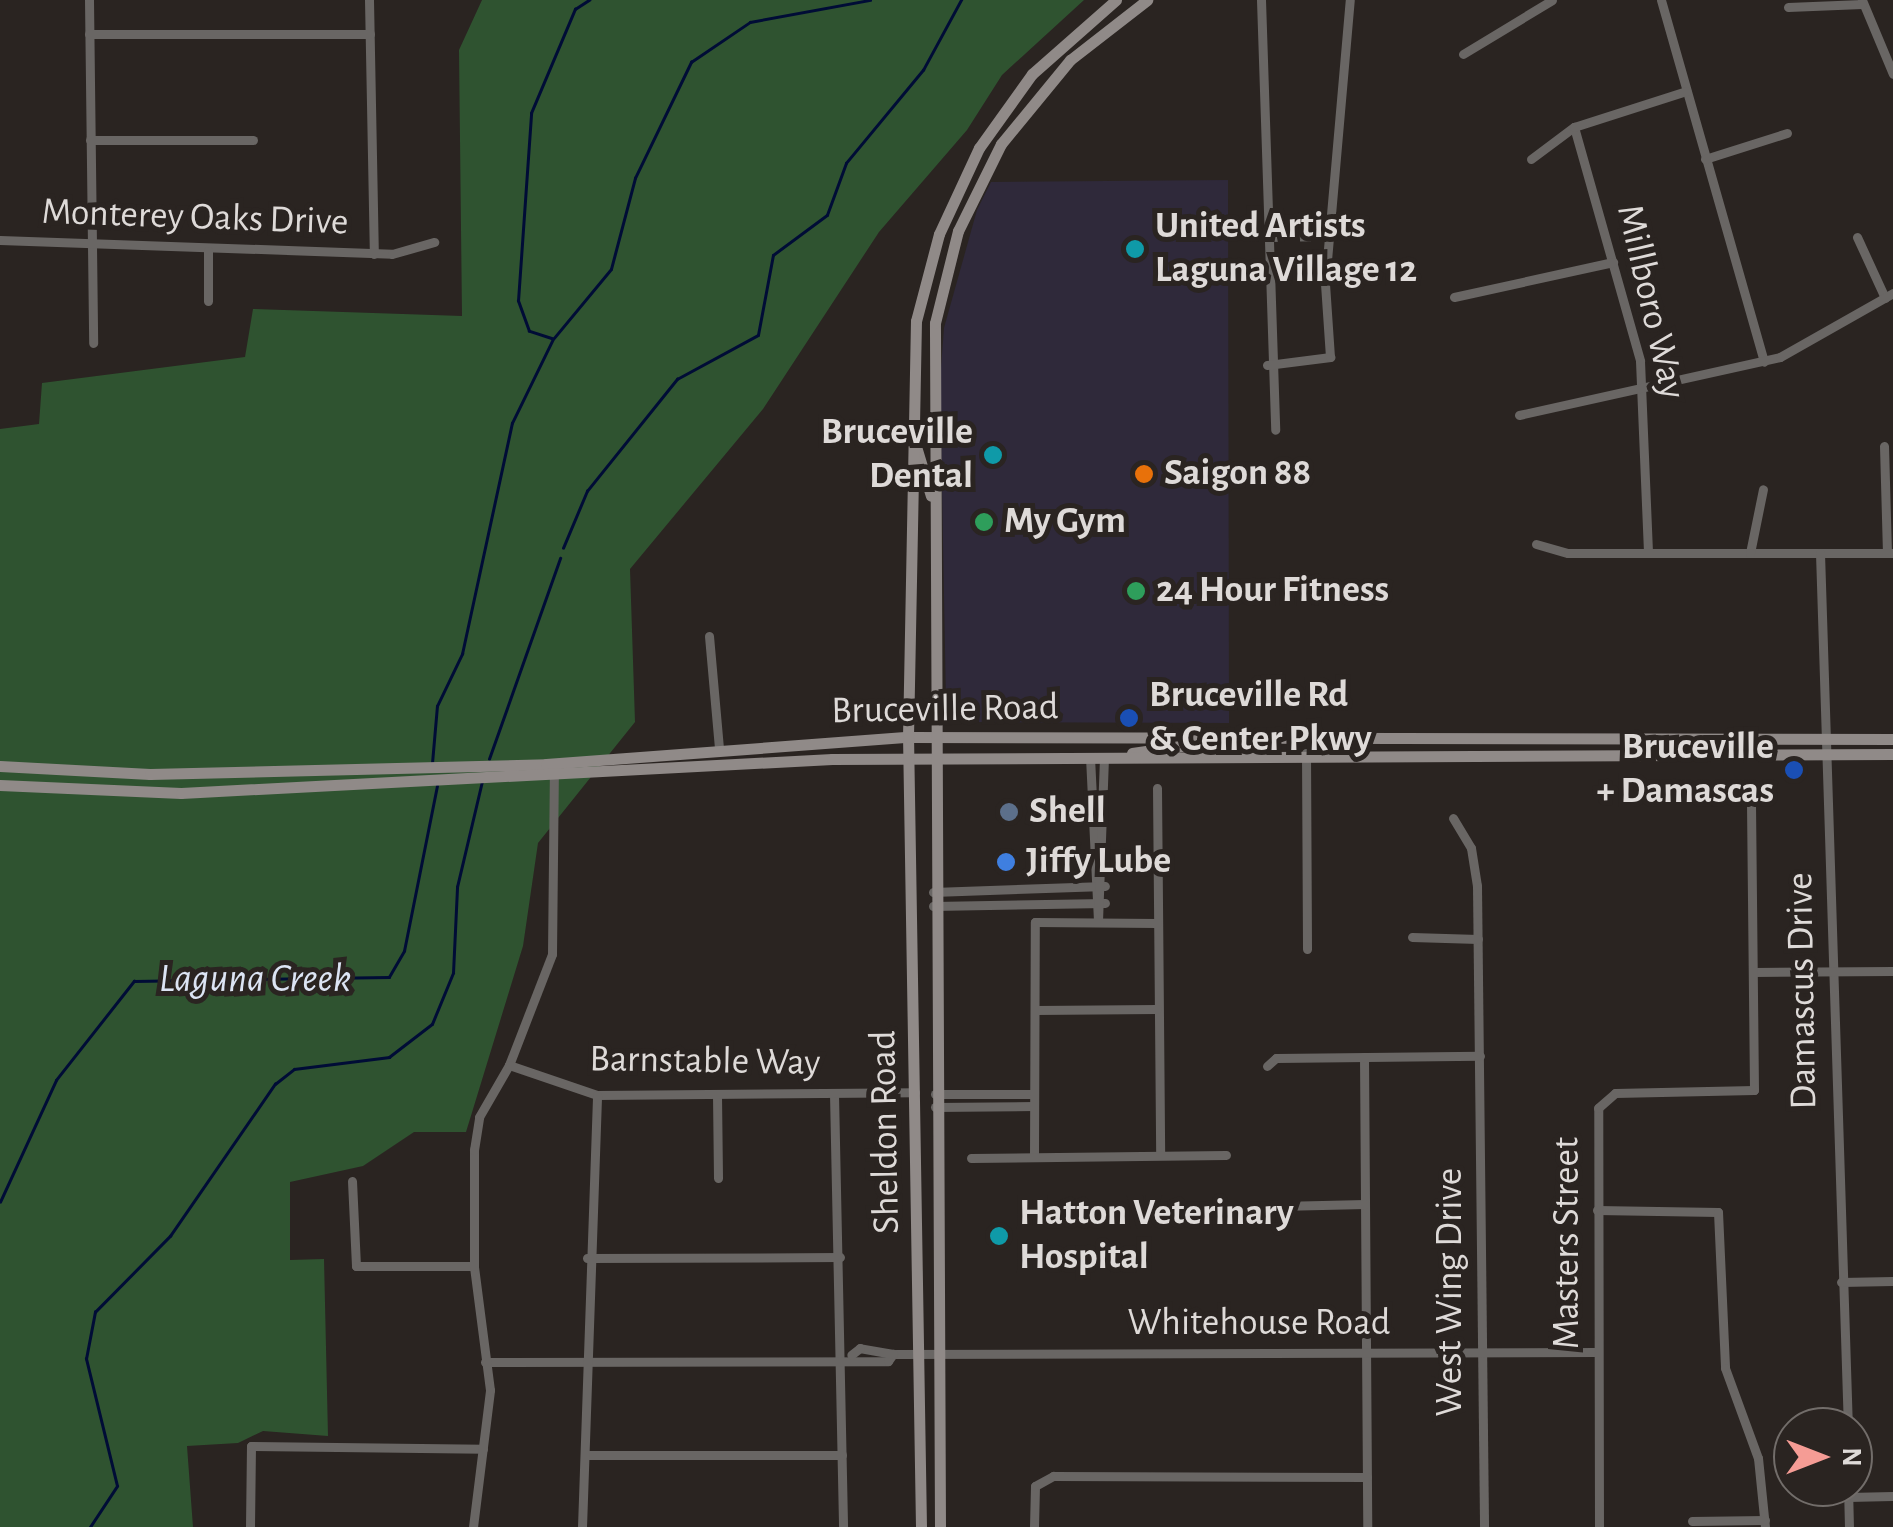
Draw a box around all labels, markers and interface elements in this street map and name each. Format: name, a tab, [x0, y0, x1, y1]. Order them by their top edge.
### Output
street label: Monterey Oaks Drive	[41, 190, 349, 246]
street label: Millboro Way	[1606, 200, 1694, 404]
place label: United Artists Laguna Village 12	[1155, 204, 1417, 294]
marker: United Artists Laguna Village 12	[1124, 238, 1146, 260]
place label: Bruceville Dental	[821, 410, 973, 499]
marker: Bruceville Dental	[982, 444, 1004, 466]
place label: Saigon 88	[1164, 451, 1311, 497]
marker: Saigon 88	[1133, 463, 1155, 485]
place label: My Gym	[1004, 499, 1126, 545]
marker: My Gym	[973, 511, 995, 533]
place label: 24 Hour Fitness	[1156, 568, 1389, 614]
marker: 24 Hour Fitness	[1125, 580, 1147, 602]
place label: Bruceville Rd & Center Pkwy	[1149, 673, 1372, 762]
street label: Bruceville Road	[831, 685, 1059, 735]
marker: Bruceville Rd & Center Pkwy	[1118, 707, 1140, 729]
place label: Bruceville + Damascas	[1597, 725, 1774, 814]
marker: Bruceville + Damascas	[1783, 759, 1805, 781]
place label: Shell	[1029, 789, 1106, 835]
marker: Shell	[998, 801, 1020, 823]
place label: Jiffy Lube	[1026, 839, 1171, 885]
marker: Jiffy Lube	[995, 851, 1017, 873]
street label: Damascus Drive	[1778, 872, 1828, 1110]
water label: Laguna Creek	[159, 955, 351, 1003]
street label: Sheldon Road	[861, 1030, 911, 1234]
street label: Barnstable Way	[589, 1037, 821, 1087]
street label: Masters Street	[1545, 1137, 1591, 1349]
street label: West Wing Drive	[1428, 1168, 1474, 1416]
place label: Hatton Veterinary Hospital	[1019, 1191, 1294, 1280]
marker: Hatton Veterinary Hospital	[988, 1225, 1010, 1247]
street label: Whitehouse Road	[1128, 1301, 1390, 1347]
north arrow	[1773, 1407, 1873, 1507]
text: N	[1837, 1447, 1865, 1467]

